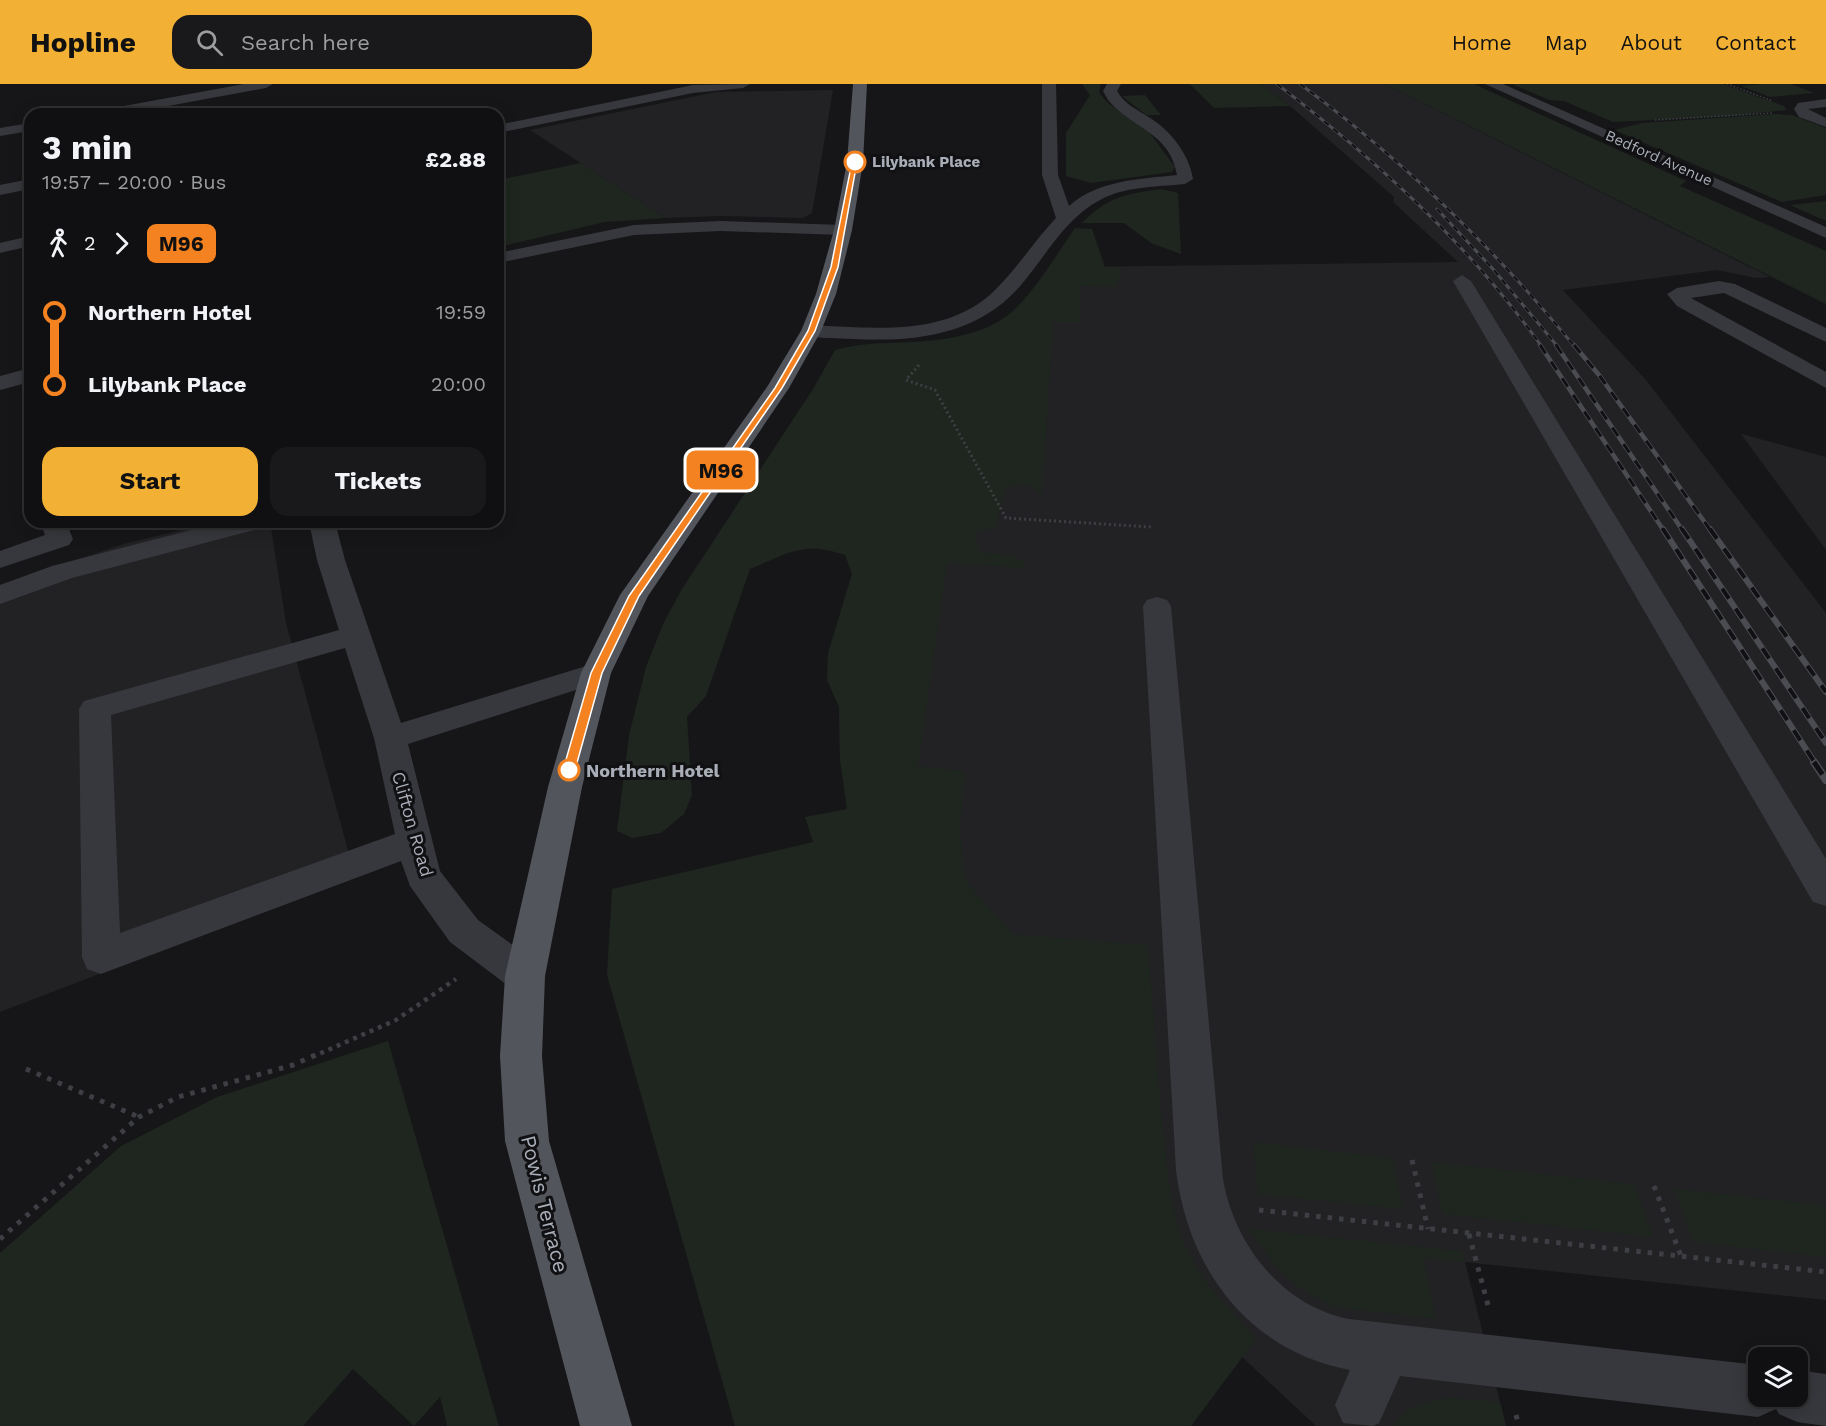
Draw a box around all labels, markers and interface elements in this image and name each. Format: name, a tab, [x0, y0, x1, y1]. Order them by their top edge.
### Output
search box	[172, 15, 592, 69]
text: Hopline	[30, 26, 136, 59]
icon: search	[193, 26, 226, 59]
text: Search here	[241, 30, 370, 55]
text: Home	[1452, 30, 1512, 55]
text: Map	[1545, 30, 1588, 55]
text: About	[1621, 30, 1682, 55]
text: Contact	[1715, 30, 1796, 55]
street label: Bedford Avenue	[1603, 126, 1715, 190]
text: 3 min	[42, 128, 132, 167]
text: £2.88	[425, 147, 486, 172]
marker: Lilybank Place	[844, 151, 866, 173]
place label: Lilybank Place	[872, 153, 980, 171]
text: 19:57 – 20:00 · Bus	[42, 170, 226, 194]
icon: walk	[42, 227, 75, 260]
icon: forward	[105, 227, 138, 260]
text: 2	[84, 231, 96, 255]
text: M96	[159, 231, 204, 256]
text: Northern Hotel	[88, 300, 251, 325]
text: 19:59	[436, 300, 486, 324]
text: Lilybank Place	[88, 372, 247, 397]
text: 20:00	[431, 372, 486, 396]
button: Start	[42, 447, 258, 516]
button: Tickets	[270, 447, 486, 516]
line badge: M96	[686, 450, 756, 490]
text: M96	[699, 458, 743, 483]
marker: Northern Hotel	[558, 759, 580, 781]
place label: Northern Hotel	[586, 760, 720, 781]
street label: Clifton Road	[388, 769, 438, 879]
street label: Powis Terrace	[516, 1133, 574, 1275]
map controls	[1748, 1347, 1808, 1407]
button: layers	[1748, 1347, 1808, 1407]

